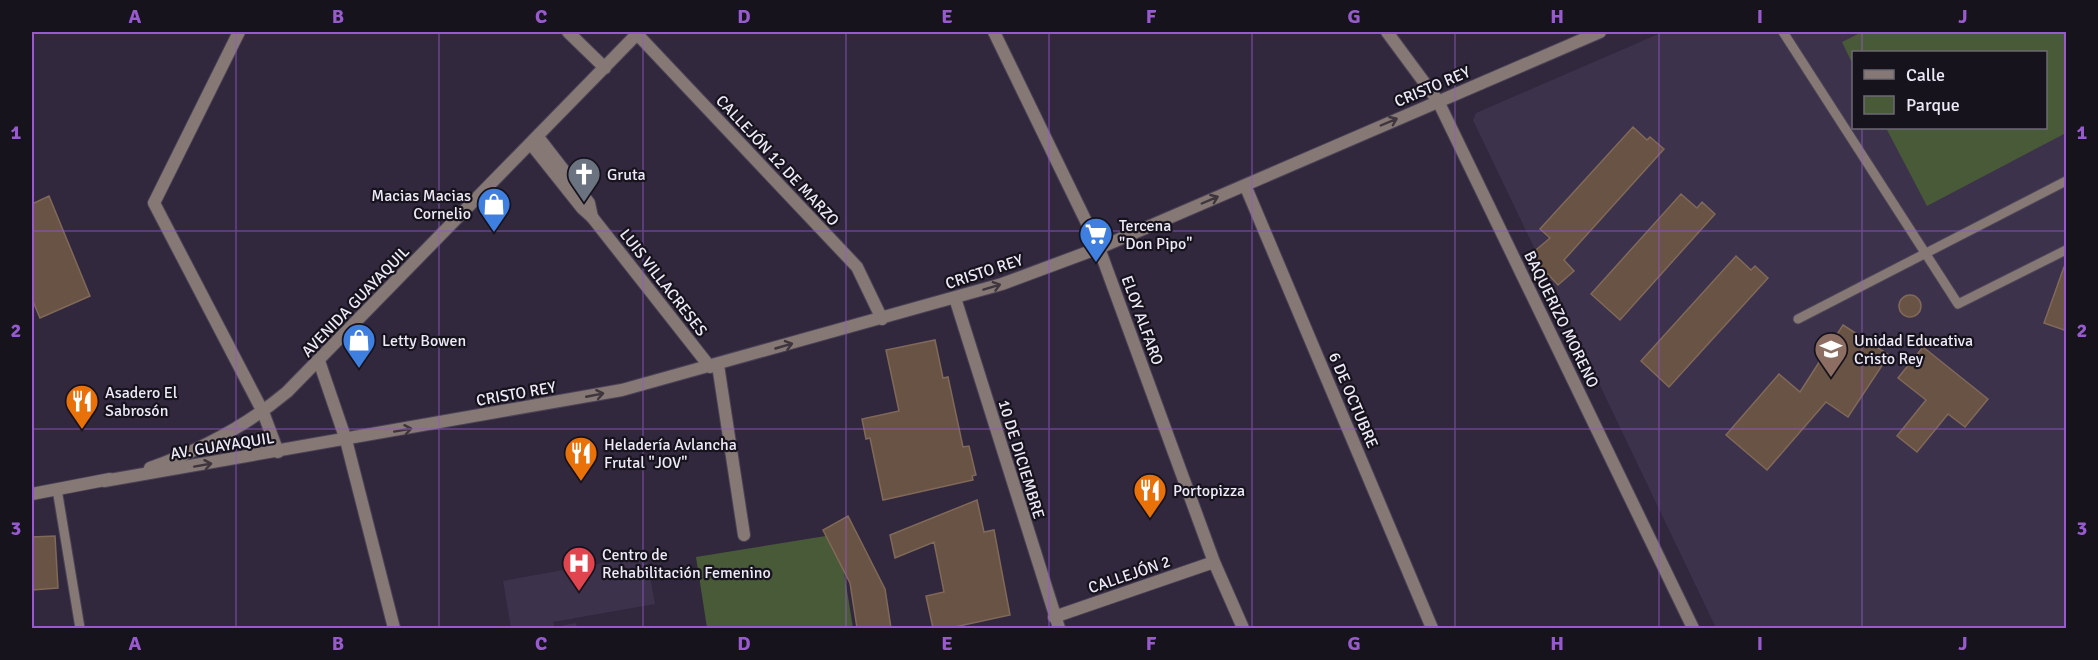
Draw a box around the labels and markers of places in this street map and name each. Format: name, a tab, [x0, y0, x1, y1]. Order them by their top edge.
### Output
church icon: Gruta	[566, 156, 602, 203]
place label: Gruta	[607, 165, 646, 185]
place label: Macias Macias Cornelio	[371, 186, 471, 224]
shop icon: Macias Macias Cornelio	[476, 186, 512, 233]
supermarket icon: Tercena "Don Pipo"	[1078, 216, 1114, 263]
place label: Tercena "Don Pipo"	[1119, 216, 1192, 254]
shop icon: Letty Bowen	[341, 322, 377, 369]
place label: Letty Bowen	[382, 331, 466, 351]
school or university icon: Unidad Educativa Cristo Rey	[1813, 331, 1849, 378]
place label: Unidad Educativa Cristo Rey	[1854, 331, 1973, 369]
restaurant icon: Asadero El Sabrosón	[64, 383, 100, 430]
place label: Asadero El Sabrosón	[105, 383, 178, 421]
restaurant icon: Heladería Avlancha Frutal "JOV"	[563, 435, 599, 482]
place label: Heladería Avlancha Frutal "JOV"	[604, 435, 737, 473]
restaurant icon: Portopizza	[1132, 472, 1168, 519]
place label: Portopizza	[1173, 481, 1245, 501]
hospital icon: Centro de Rehabilitación Femenino	[561, 545, 597, 592]
place label: Centro de Rehabilitación Femenino	[602, 545, 771, 583]

